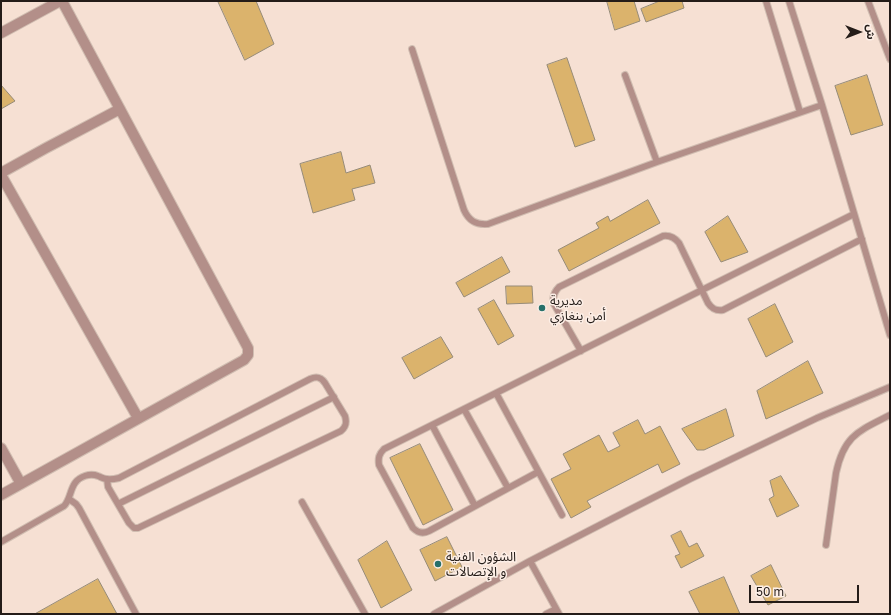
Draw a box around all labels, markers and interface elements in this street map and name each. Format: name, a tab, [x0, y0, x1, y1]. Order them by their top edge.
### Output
north arrow	[839, 12, 879, 52]
text: ش	[865, 24, 878, 40]
place label: مديرية أمن بنغازي	[550, 293, 606, 324]
marker: مديرية أمن بنغازي	[537, 303, 547, 313]
place label: الشؤون الفنية و الإتصالات	[446, 549, 516, 580]
marker: الشؤون الفنية و الإتصالات	[433, 559, 443, 569]
scale bar	[751, 577, 861, 603]
text: 50 m	[756, 584, 784, 599]

